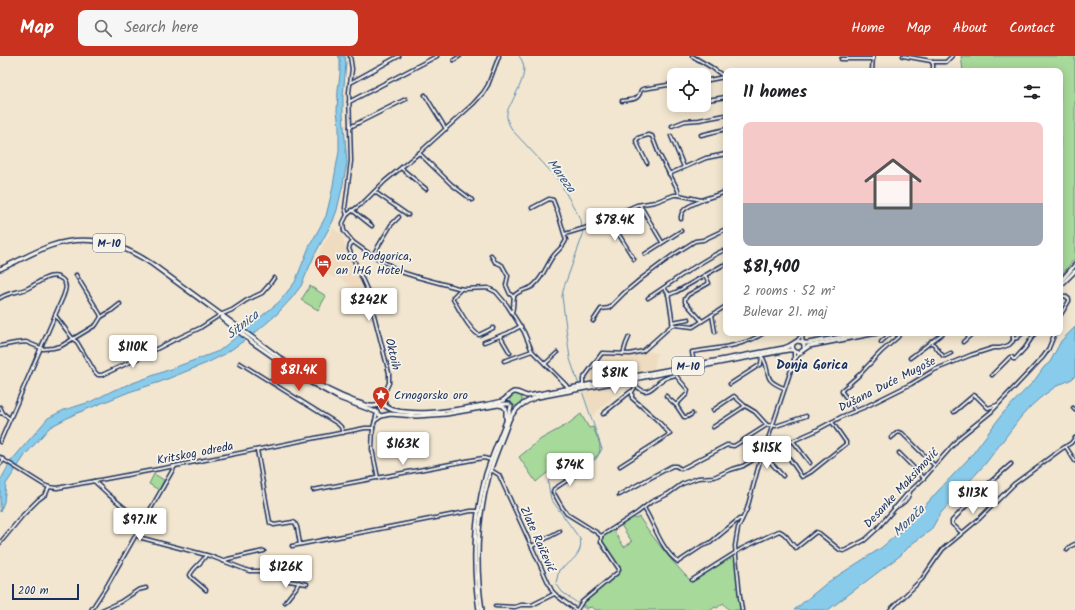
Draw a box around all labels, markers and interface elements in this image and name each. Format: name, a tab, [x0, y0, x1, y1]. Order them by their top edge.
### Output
search box	[78, 10, 358, 46]
text: Map	[20, 13, 54, 43]
text: Search here	[124, 16, 198, 40]
icon: search	[92, 17, 114, 39]
text: Home	[851, 17, 885, 39]
text: Map	[907, 17, 931, 39]
text: About	[953, 17, 987, 39]
text: Contact	[1009, 17, 1055, 39]
map controls	[667, 68, 711, 112]
button: locate	[667, 68, 711, 112]
text: 11 homes	[743, 79, 807, 106]
icon: filters	[1021, 81, 1043, 103]
icon: home	[857, 148, 929, 220]
water label: Mareza	[541, 154, 581, 198]
pin: $78.4K	[582, 208, 648, 242]
text: $78.4K	[595, 210, 635, 231]
road number: M-10	[93, 234, 125, 252]
place label: voco Podgorica, an IHG Hotel	[336, 247, 412, 280]
hotel icon: voco Podgorica, an IHG Hotel	[313, 253, 333, 278]
text: $81,400	[743, 254, 799, 281]
text: 2 rooms · 52 m²	[743, 281, 835, 302]
pin: $242K	[341, 288, 397, 322]
text: $242K	[350, 290, 388, 311]
text: Bulevar 21. maj	[743, 302, 827, 323]
water label: Sitnica	[222, 305, 265, 345]
pin: $110K	[105, 335, 161, 369]
street label: Oktoih	[380, 336, 405, 372]
text: $110K	[118, 337, 148, 358]
street label: Dušana Duće Mugoše	[835, 351, 940, 417]
district label: Donja Gorica	[776, 355, 848, 376]
road number: M-10	[672, 357, 704, 375]
pin: $81.4K	[266, 358, 332, 392]
text: $81.4K	[280, 360, 318, 381]
pin: $81K	[591, 361, 639, 395]
text: $81K	[601, 363, 629, 384]
place icon: Crnogorsko oro	[371, 385, 391, 410]
place label: Crnogorsko oro	[394, 386, 468, 405]
pin: $163K	[375, 432, 431, 466]
text: $163K	[386, 434, 420, 455]
pin: $115K	[739, 436, 795, 470]
street label: Kritskog odreda	[155, 437, 235, 470]
text: $115K	[752, 438, 782, 459]
street label: Desanke Maksimović	[859, 444, 944, 533]
pin: $74K	[546, 453, 594, 487]
text: $74K	[556, 455, 584, 476]
pin: $113K	[945, 481, 1001, 515]
text: $113K	[958, 483, 988, 504]
water label: Morača	[888, 500, 931, 542]
street label: Zlate Raičević	[515, 503, 561, 576]
pin: $97.1K	[107, 508, 173, 542]
text: $97.1K	[122, 510, 158, 531]
pin: $126K	[258, 555, 314, 589]
text: $126K	[269, 557, 303, 578]
scale bar	[12, 582, 79, 601]
text: 200 m	[18, 582, 49, 600]

